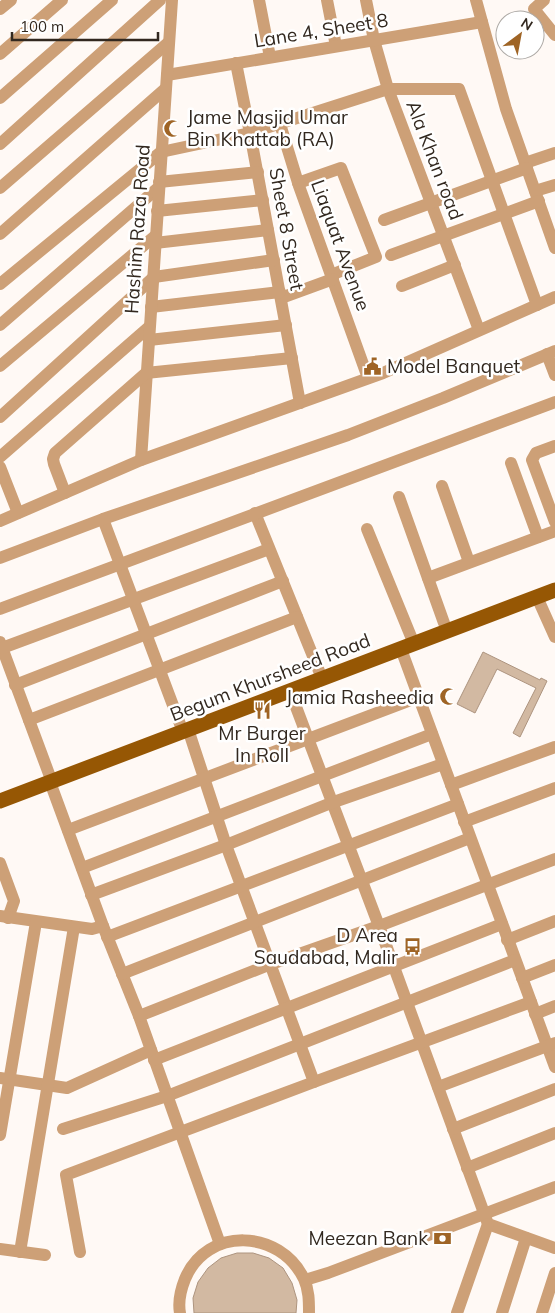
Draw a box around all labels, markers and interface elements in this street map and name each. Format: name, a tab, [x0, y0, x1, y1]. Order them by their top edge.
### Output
street label: Lane 4, Sheet 8	[252, 8, 390, 52]
scale bar	[12, 10, 159, 42]
north arrow	[495, 10, 545, 60]
text: N	[518, 14, 536, 34]
text: 100 m	[20, 17, 64, 36]
street label: Ala Khan road	[401, 97, 469, 223]
place label: Jame Masjid Umar Bin Khattab (RA)	[187, 105, 348, 151]
mosque icon: Jame Masjid Umar Bin Khattab (RA)	[163, 118, 183, 138]
street label: Hashim Raza Road	[119, 143, 155, 315]
street label: Sheet 8 Street	[264, 166, 310, 293]
street label: Liaquat Avenue	[306, 176, 376, 314]
place label: Model Banquet	[387, 354, 521, 378]
public building icon: Model Banquet	[363, 356, 383, 376]
street label: Begum Khursheed Road	[167, 628, 373, 726]
place label: Jamia Rasheedia	[286, 685, 434, 709]
mosque icon: Jamia Rasheedia	[438, 687, 458, 707]
restaurant icon: Mr Burger In Roll	[252, 700, 272, 720]
place label: Mr Burger In Roll	[218, 721, 306, 767]
place label: D Area Saudabad, Malir	[254, 923, 398, 969]
bus stop icon: D Area Saudabad, Malir	[402, 936, 422, 956]
place label: Meezan Bank	[309, 1226, 428, 1250]
bank icon: Meezan Bank	[432, 1228, 452, 1248]

